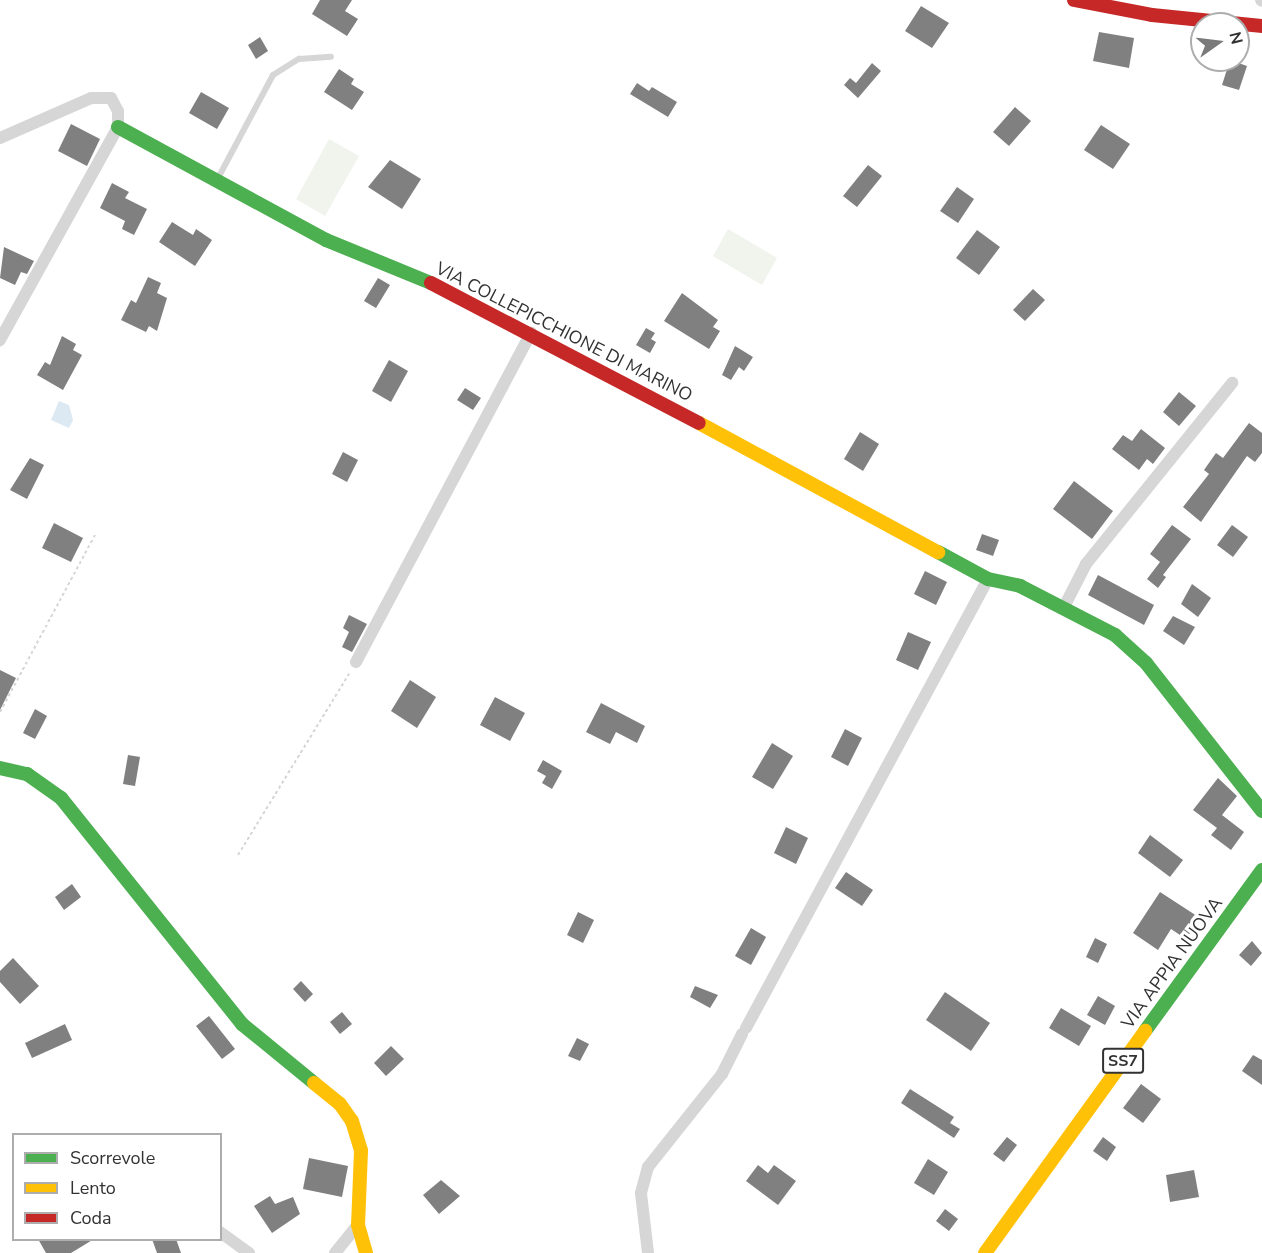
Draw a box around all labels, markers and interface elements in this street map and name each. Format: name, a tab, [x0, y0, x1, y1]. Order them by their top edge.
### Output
north arrow	[1190, 12, 1250, 72]
text: N	[1223, 30, 1248, 47]
street label: VIA COLLEPICCHIONE DI MARINO	[432, 258, 696, 406]
street label: VIA APPIA NUOVA	[1117, 893, 1227, 1033]
road number: SS7	[1102, 1048, 1144, 1074]
legend	[12, 1133, 222, 1241]
text: Scorrevole	[70, 1146, 155, 1170]
text: Lento	[70, 1176, 116, 1200]
text: Coda	[70, 1206, 112, 1230]

